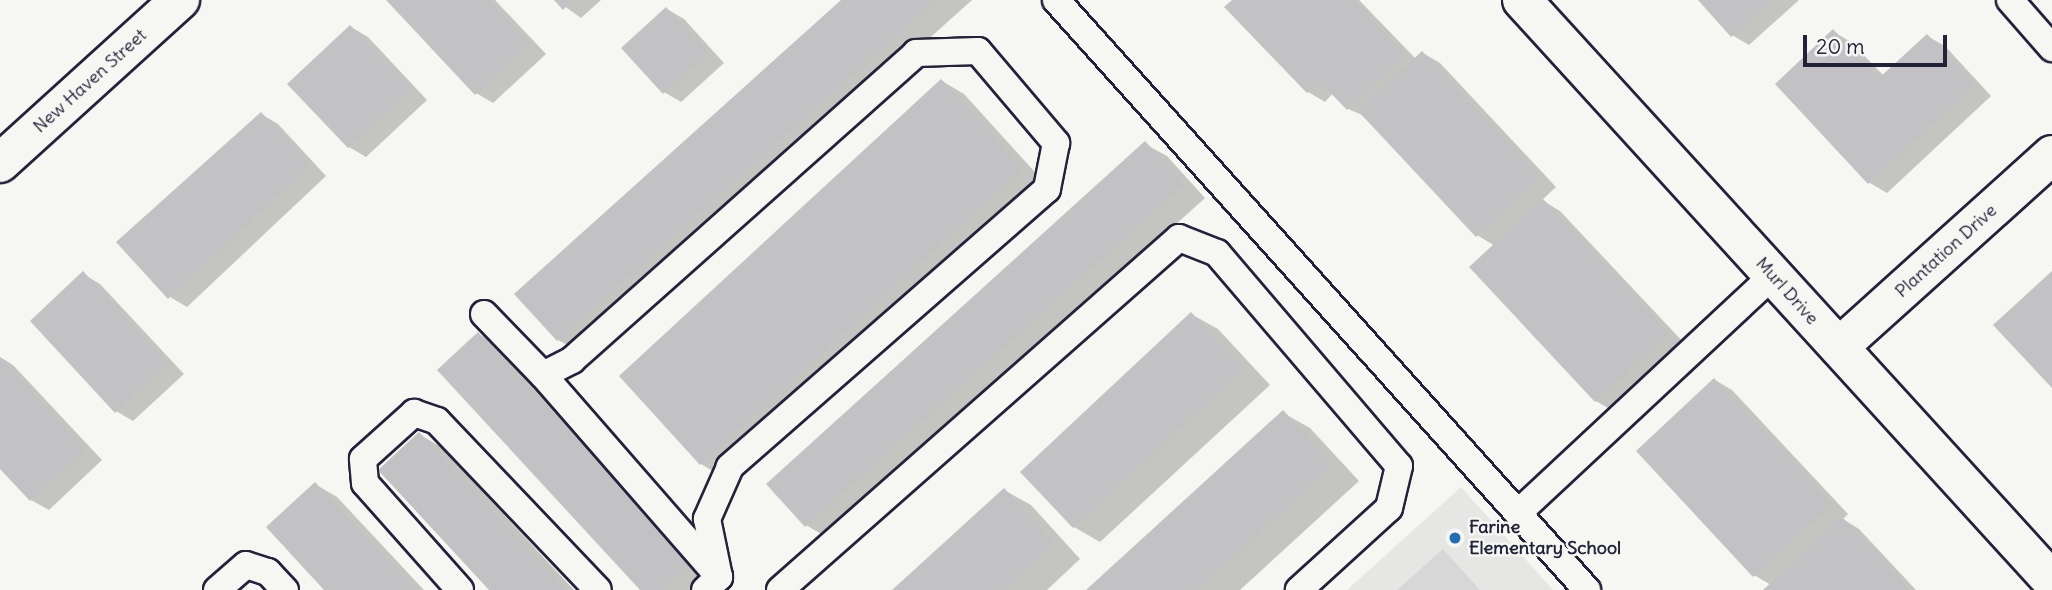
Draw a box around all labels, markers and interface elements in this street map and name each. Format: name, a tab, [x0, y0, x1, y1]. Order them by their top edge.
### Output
scale bar	[1807, 21, 1951, 65]
street label: New Haven Street	[29, 25, 151, 137]
text: 20 m	[1816, 33, 1865, 60]
street label: Plantation Drive	[1891, 200, 2001, 302]
street label: Murl Drive	[1751, 253, 1823, 329]
place label: Farine Elementary School	[1469, 517, 1621, 560]
marker: Farine Elementary School	[1447, 530, 1463, 546]

